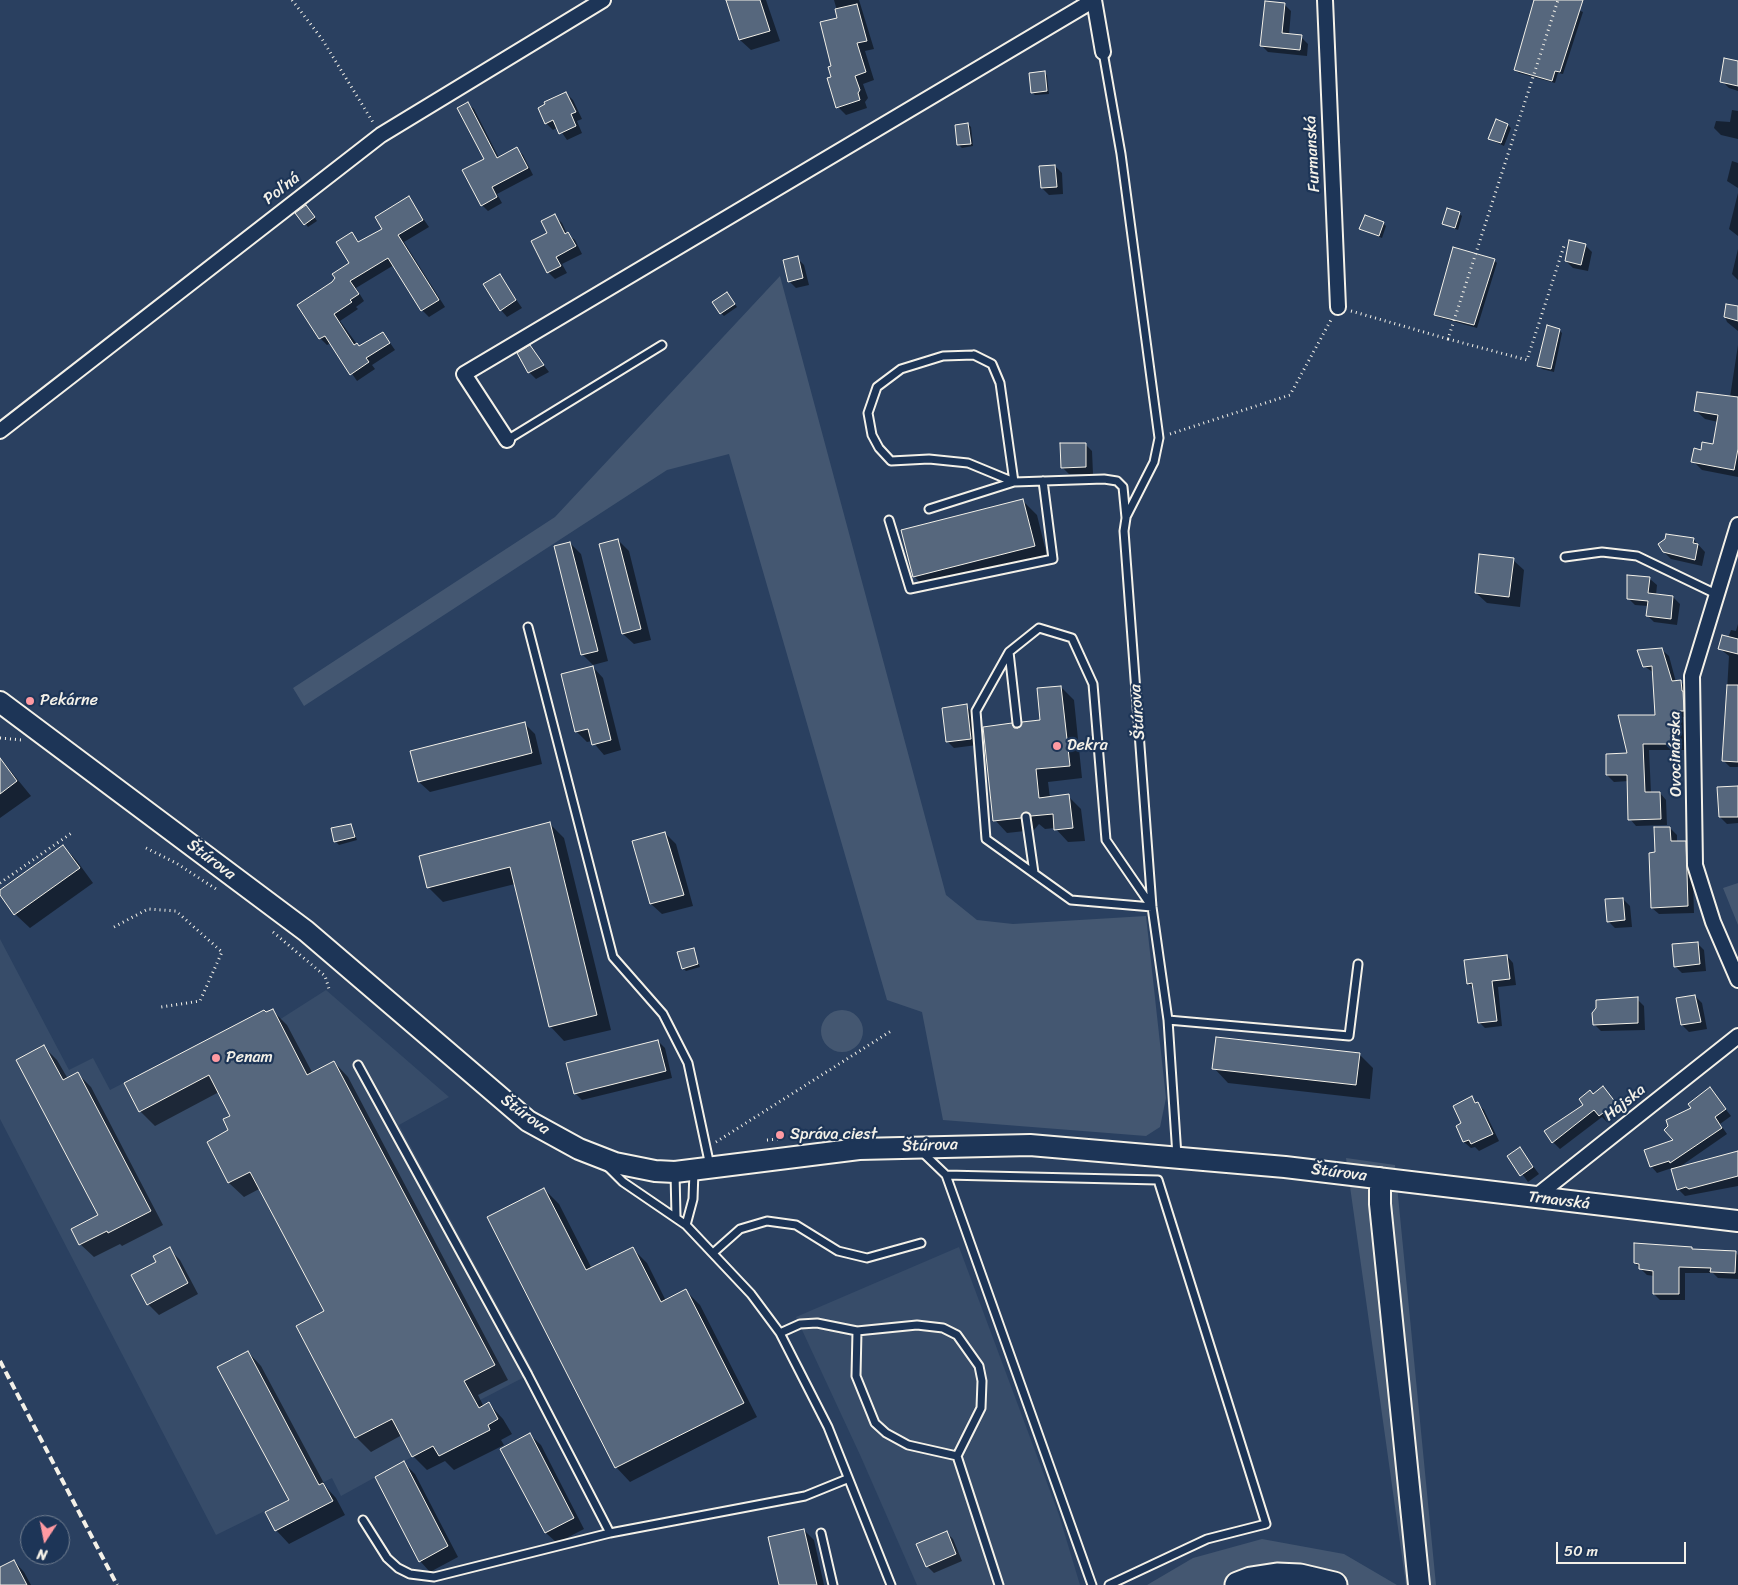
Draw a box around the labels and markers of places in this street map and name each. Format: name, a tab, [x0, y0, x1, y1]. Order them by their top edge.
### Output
place label: Pekárne	[40, 691, 98, 711]
marker: Pekárne	[24, 695, 36, 707]
place label: Dekra	[1067, 736, 1108, 756]
marker: Dekra	[1051, 740, 1063, 752]
place label: Penam	[226, 1048, 273, 1068]
marker: Penam	[210, 1052, 222, 1064]
place label: Správa ciest	[790, 1125, 877, 1145]
marker: Správa ciest	[774, 1129, 786, 1141]

